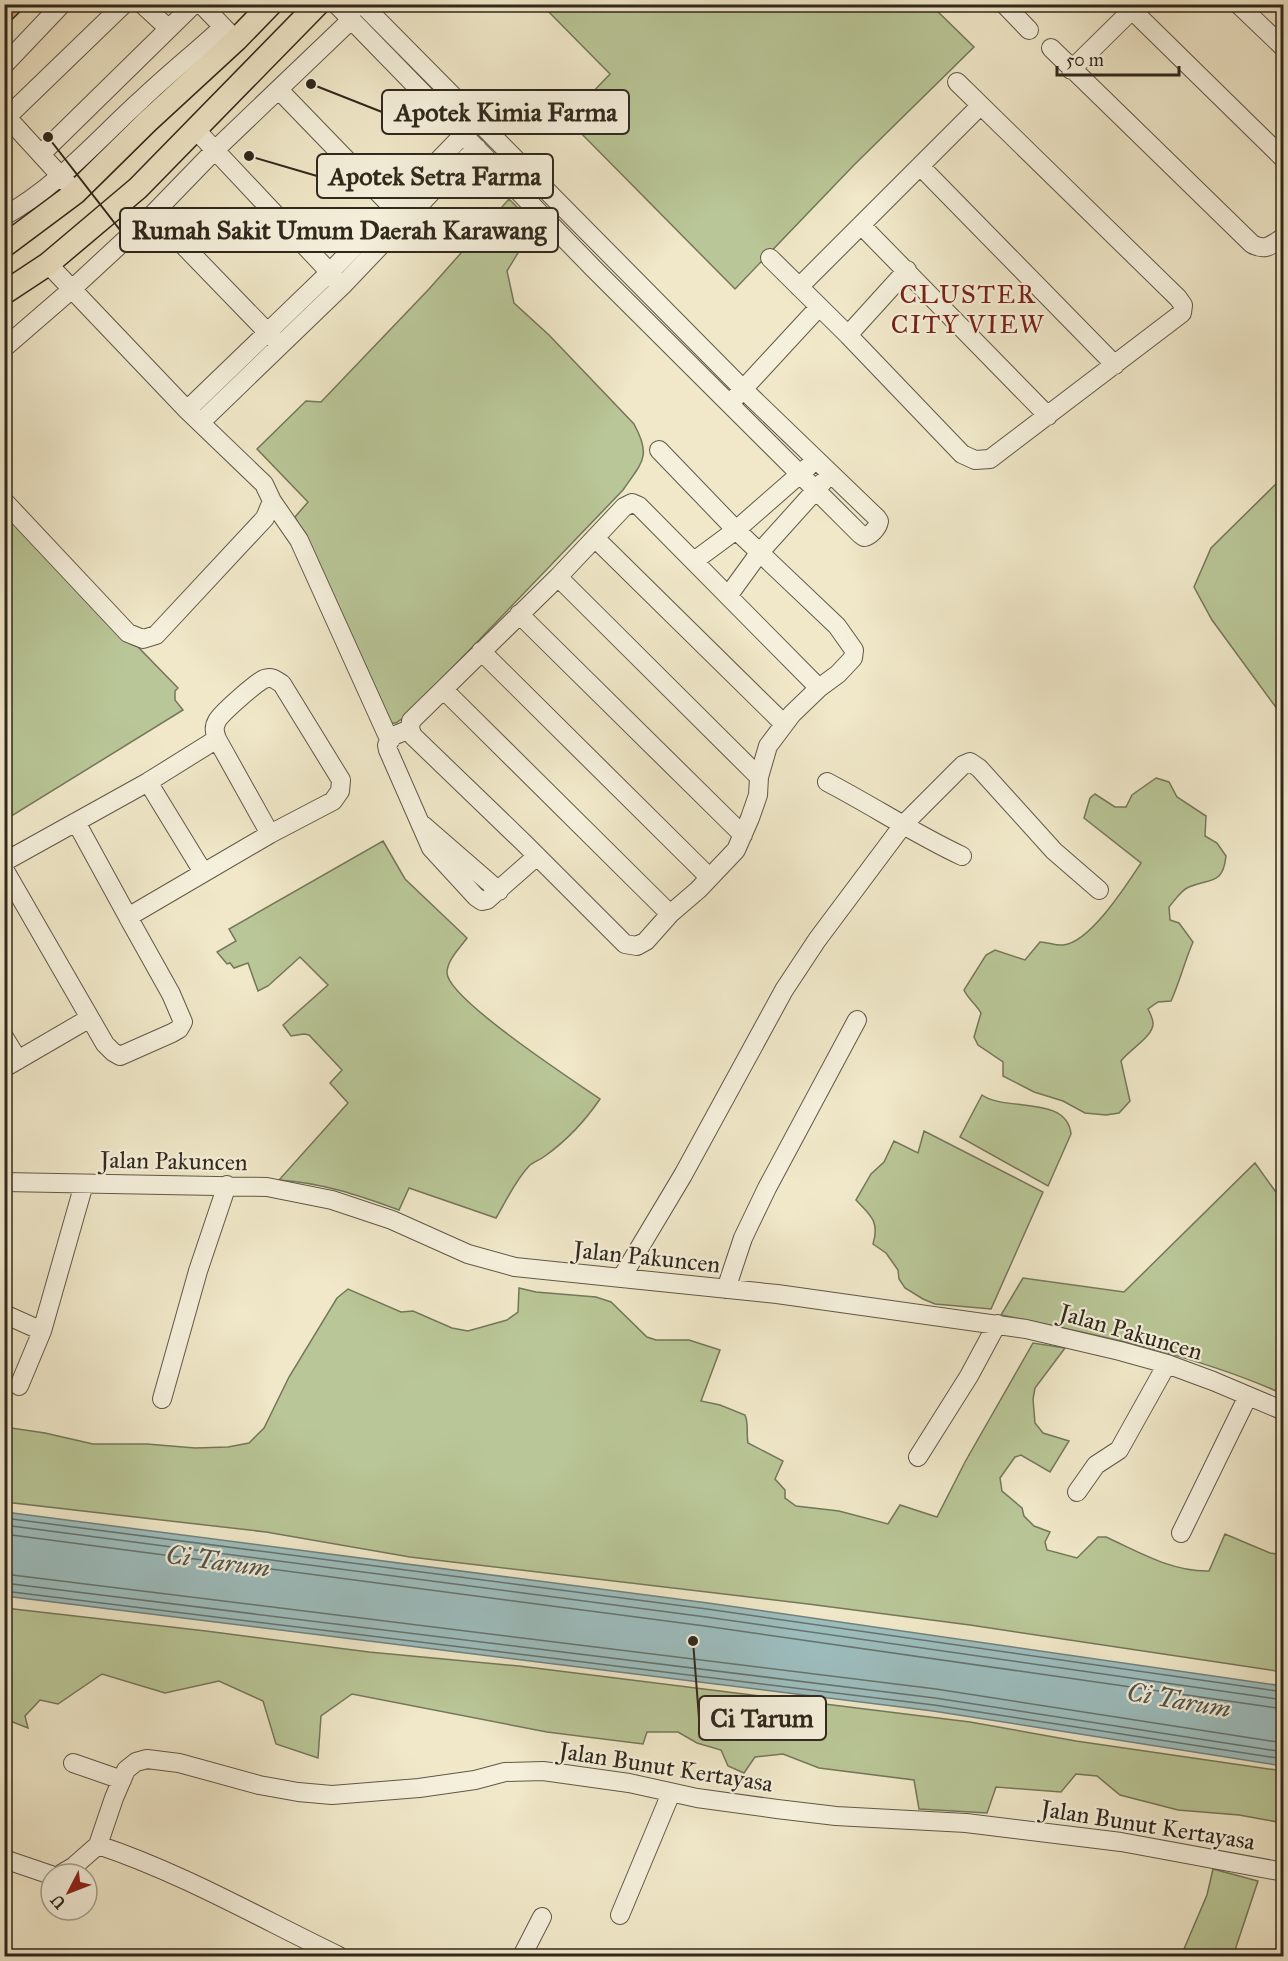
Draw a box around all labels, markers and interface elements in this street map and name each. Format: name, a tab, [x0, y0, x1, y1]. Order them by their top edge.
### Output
scale bar	[1057, 39, 1178, 77]
text: 50 m	[1066, 49, 1104, 71]
callout: Apotek Kimia Farma	[382, 90, 629, 134]
text: Apotek Kimia Farma	[393, 96, 618, 128]
callout: Apotek Setra Farma	[317, 154, 553, 198]
text: Apotek Setra Farma	[327, 160, 542, 192]
callout: Rumah Sakit Umum Daerah Karawang	[120, 208, 558, 252]
text: Rumah Sakit Umum Daerah Karawang	[132, 214, 547, 247]
district label: CLUSTER CITY VIEW	[891, 278, 1045, 340]
street label: Jalan Pakuncen	[97, 1145, 248, 1177]
street label: Jalan Pakuncen	[569, 1234, 722, 1280]
street label: Jalan Pakuncen	[1053, 1296, 1206, 1367]
water label: Ci Tarum	[164, 1538, 272, 1584]
water label: Ci Tarum	[1125, 1675, 1233, 1725]
callout: Ci Tarum	[699, 1696, 826, 1740]
text: Ci Tarum	[710, 1702, 814, 1734]
street label: Jalan Bunut Kertayasa	[554, 1735, 776, 1799]
street label: Jalan Bunut Kertayasa	[1036, 1793, 1258, 1857]
north arrow	[39, 1862, 99, 1922]
text: U	[47, 1890, 70, 1913]

